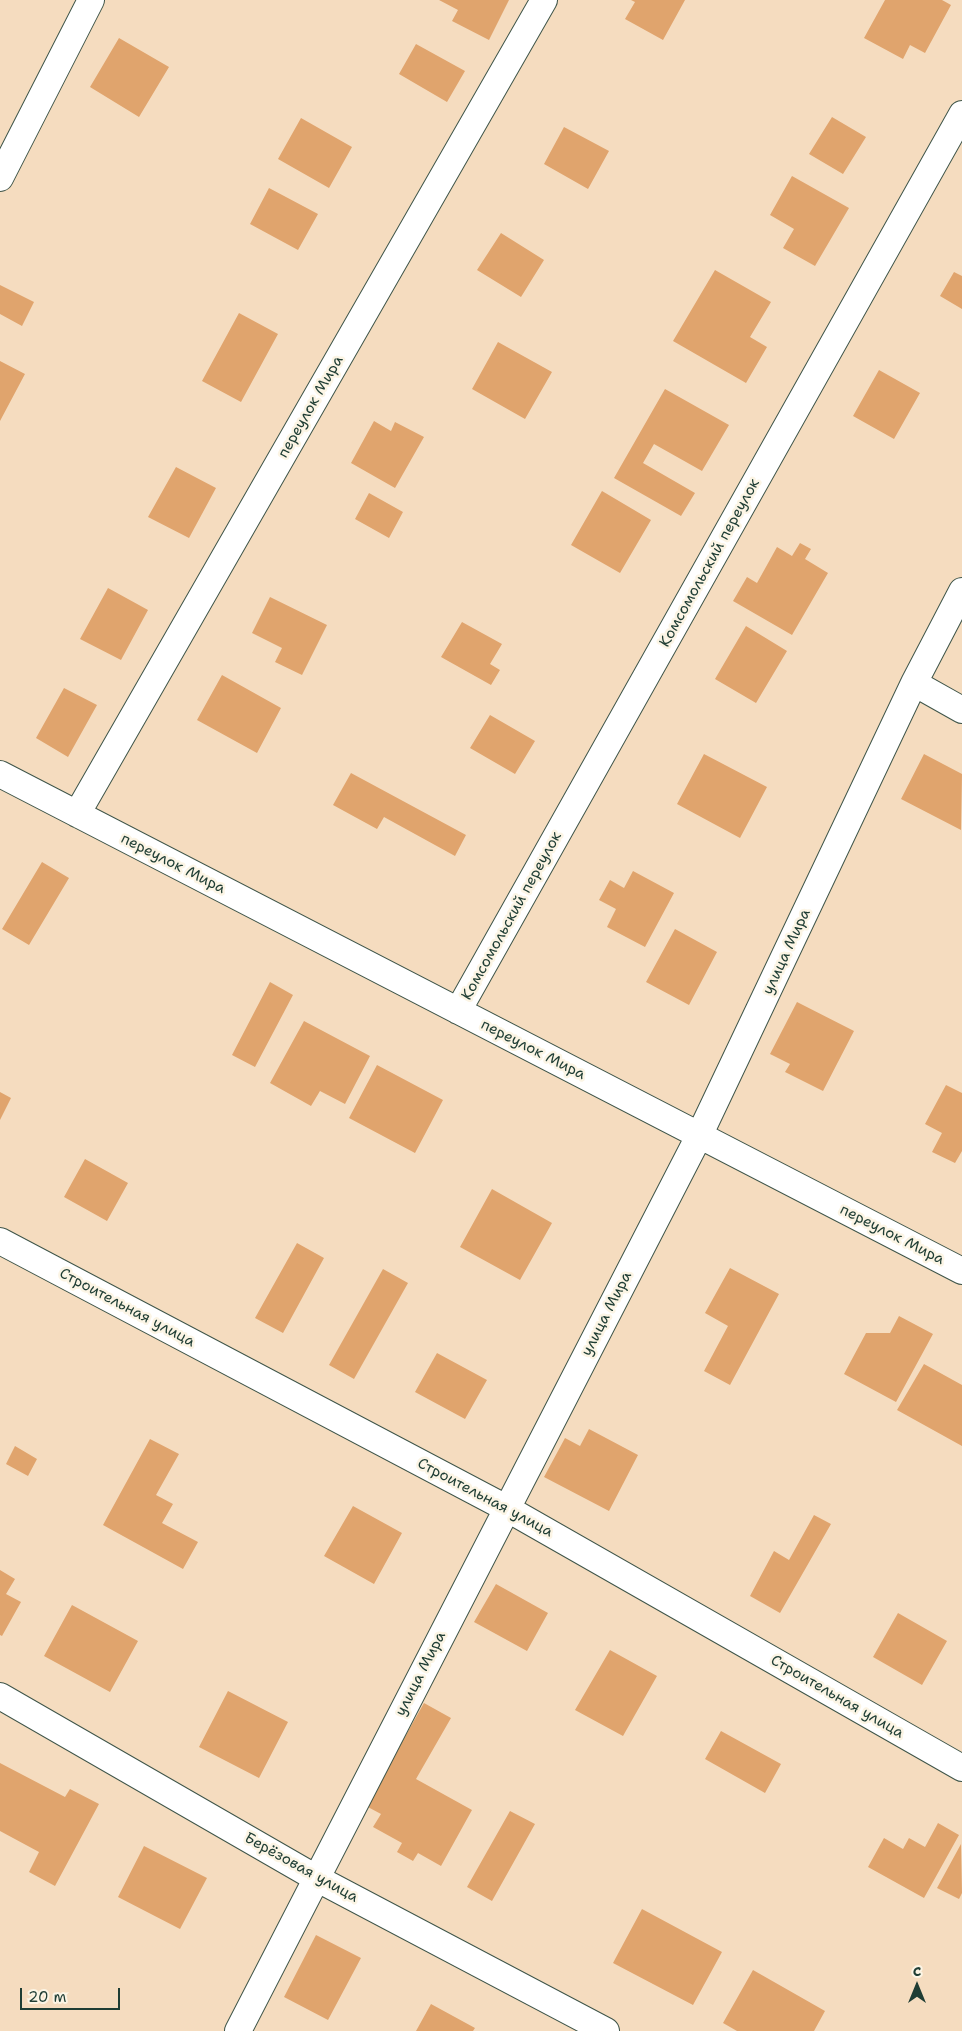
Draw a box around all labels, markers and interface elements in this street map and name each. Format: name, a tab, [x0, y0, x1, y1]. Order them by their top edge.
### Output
street label: переулок Мира	[275, 353, 347, 461]
street label: Комсомольский переулок	[656, 476, 764, 650]
street label: Комсомольский переулок	[458, 829, 566, 1003]
street label: переулок Мира	[118, 830, 228, 898]
street label: улица Мира	[759, 906, 815, 998]
street label: переулок Мира	[478, 1016, 588, 1084]
street label: переулок Мира	[837, 1201, 947, 1269]
street label: Строительная улица	[56, 1265, 198, 1351]
street label: улица Мира	[578, 1269, 636, 1359]
street label: Строительная улица	[414, 1455, 556, 1541]
street label: улица Мира	[392, 1629, 450, 1719]
street label: Строительная улица	[767, 1652, 907, 1742]
street label: Берёзовая улица	[241, 1829, 361, 1907]
north arrow	[892, 1961, 942, 2011]
text: С	[913, 1962, 921, 1980]
scale bar	[22, 1978, 122, 2010]
text: 20 m	[28, 1987, 67, 2007]

